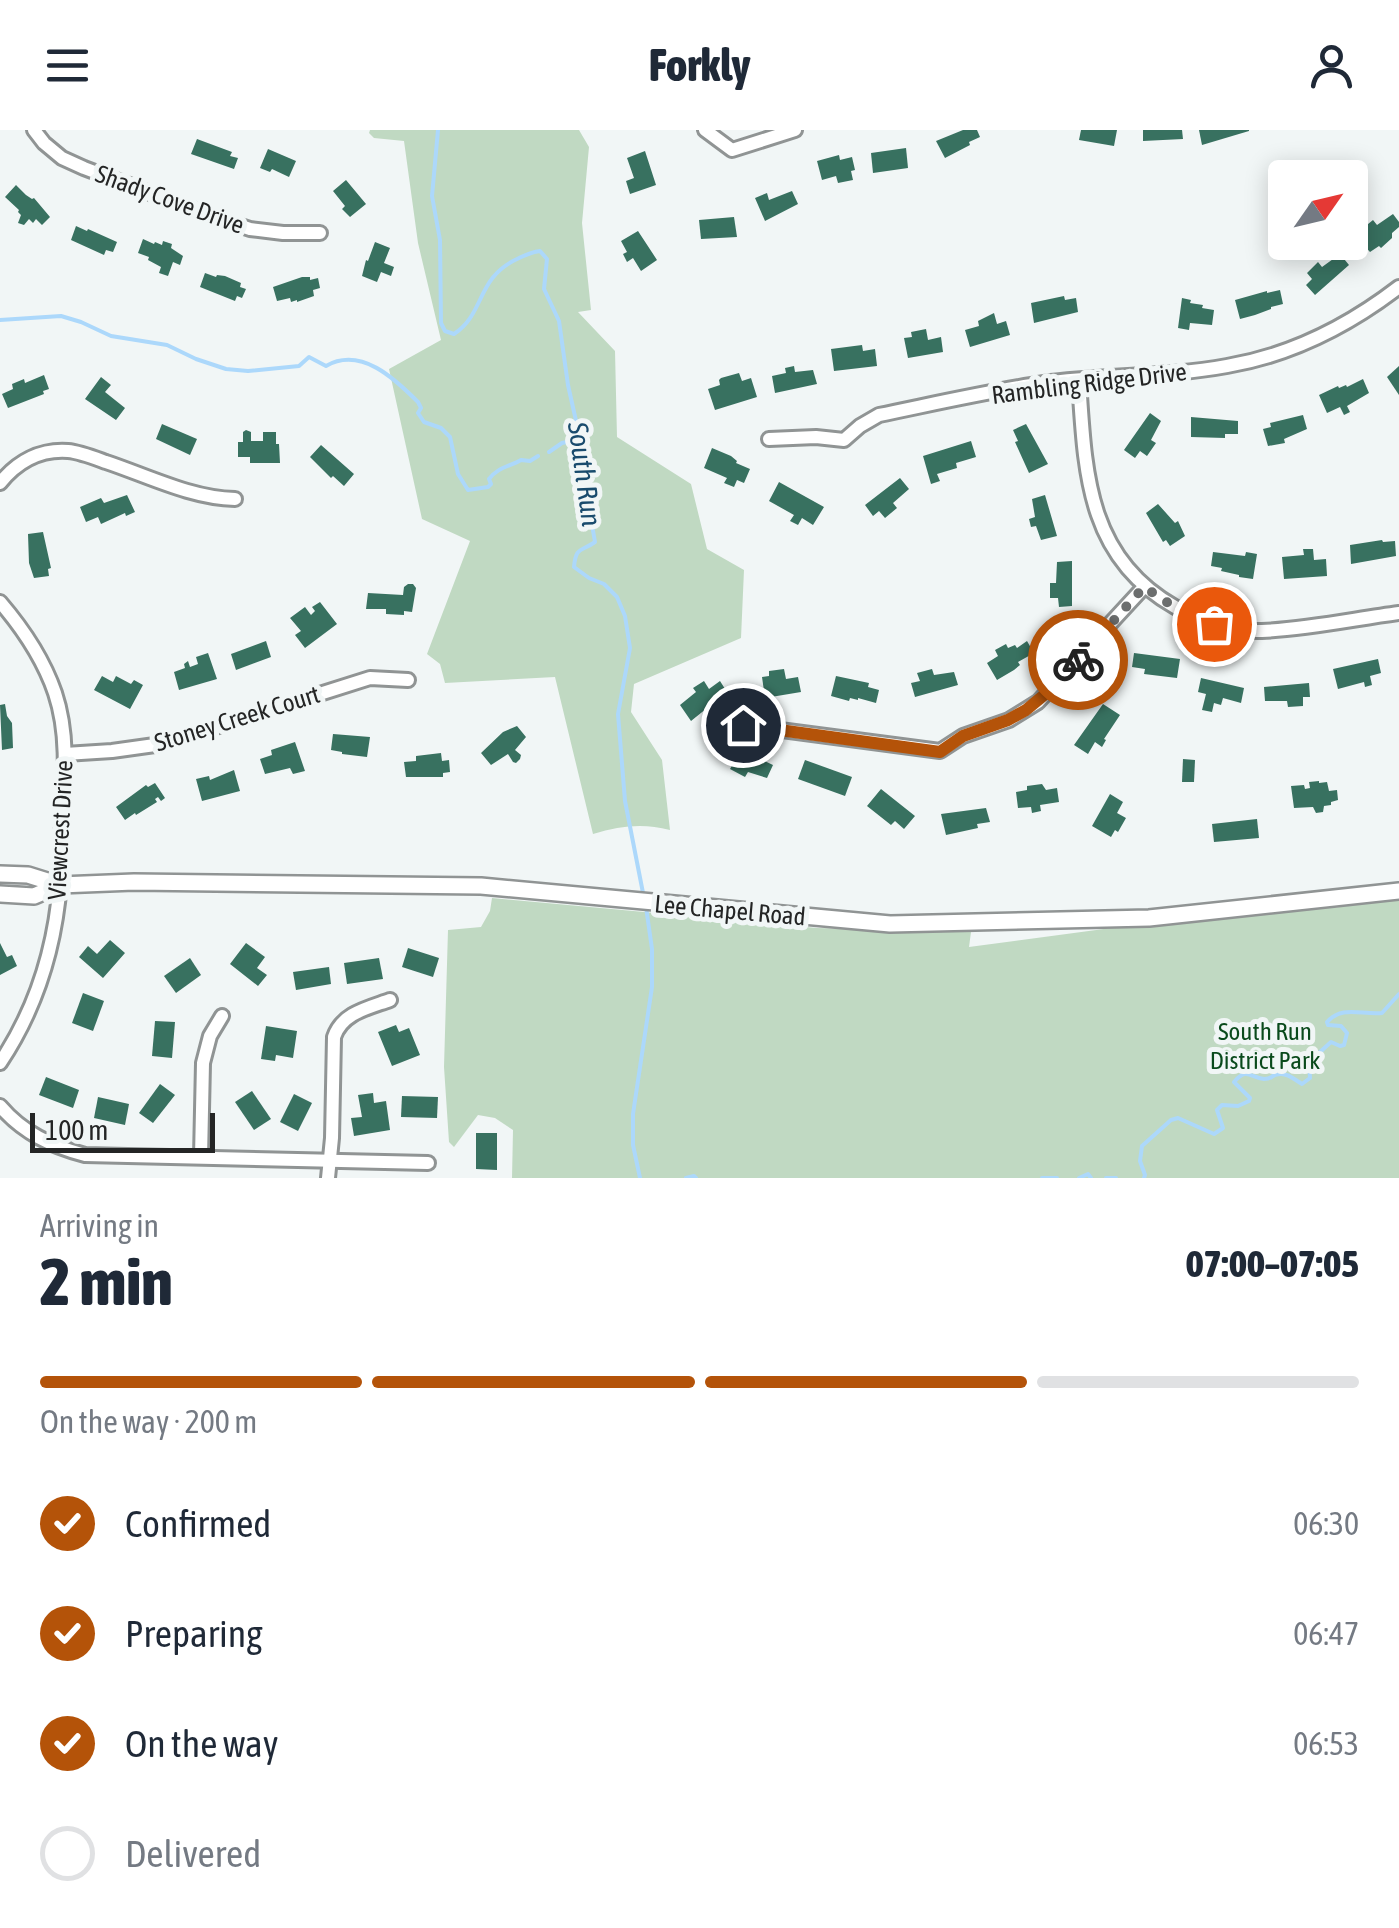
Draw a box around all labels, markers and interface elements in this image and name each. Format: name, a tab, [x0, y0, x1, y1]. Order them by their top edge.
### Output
icon: menu	[40, 38, 95, 93]
icon: person	[1304, 38, 1359, 93]
text: Forkly	[649, 39, 750, 91]
street label: Shady Cove Drive	[92, 159, 248, 239]
north arrow	[1268, 160, 1368, 260]
map controls	[1268, 160, 1368, 260]
street label: Rambling Ridge Drive	[990, 357, 1188, 409]
water label: South Run	[562, 419, 608, 529]
pin	[1172, 582, 1257, 667]
icon: bag	[1187, 597, 1242, 652]
courier	[1028, 610, 1128, 710]
icon: bike	[1051, 633, 1106, 688]
street label: Stoney Creek Court	[151, 680, 323, 756]
pin	[701, 683, 786, 768]
icon: home	[716, 698, 771, 753]
street label: Viewcrest Drive	[42, 759, 78, 901]
street label: Lee Chapel Road	[653, 889, 807, 931]
park label: South Run District Park	[1210, 1017, 1320, 1074]
scale bar	[30, 1108, 215, 1153]
text: 100 m	[45, 1114, 108, 1146]
text: Arriving in	[40, 1207, 159, 1244]
text: 07:00–07:05	[1186, 1242, 1359, 1285]
text: 2 min	[40, 1244, 173, 1319]
text: On the way · 200 m	[40, 1403, 257, 1440]
icon: check	[40, 1496, 95, 1551]
text: Confirmed	[125, 1502, 271, 1545]
text: 06:30	[1293, 1505, 1359, 1542]
icon: check	[40, 1606, 95, 1661]
text: Preparing	[125, 1612, 263, 1655]
text: 06:47	[1293, 1615, 1359, 1652]
icon: check	[40, 1716, 95, 1771]
text: On the way	[125, 1722, 278, 1765]
text: 06:53	[1293, 1725, 1359, 1762]
text: Delivered	[125, 1832, 261, 1875]

